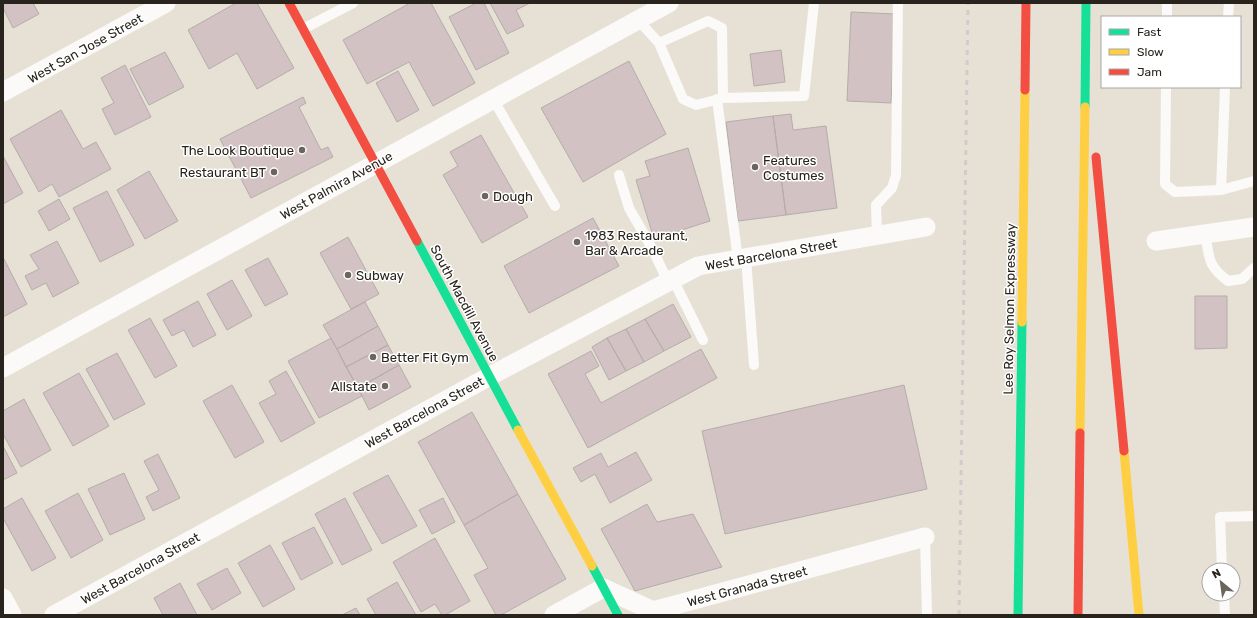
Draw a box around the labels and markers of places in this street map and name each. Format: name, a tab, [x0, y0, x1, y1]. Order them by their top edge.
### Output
place label: The Look Boutique	[181, 143, 294, 158]
marker: The Look Boutique	[297, 145, 307, 155]
place label: Features Costumes	[763, 153, 824, 183]
marker: Features Costumes	[750, 162, 760, 172]
place label: Restaurant BT	[179, 165, 266, 180]
marker: Restaurant BT	[269, 167, 279, 177]
place label: Dough	[493, 189, 533, 205]
marker: Dough	[480, 191, 490, 201]
place label: 1983 Restaurant, Bar & Arcade	[585, 228, 688, 258]
marker: 1983 Restaurant, Bar & Arcade	[572, 237, 582, 247]
place label: Subway	[356, 268, 404, 283]
marker: Subway	[343, 270, 353, 280]
place label: Better Fit Gym	[381, 350, 469, 365]
marker: Better Fit Gym	[368, 352, 378, 362]
place label: Allstate	[331, 379, 377, 394]
marker: Allstate	[380, 381, 390, 391]

